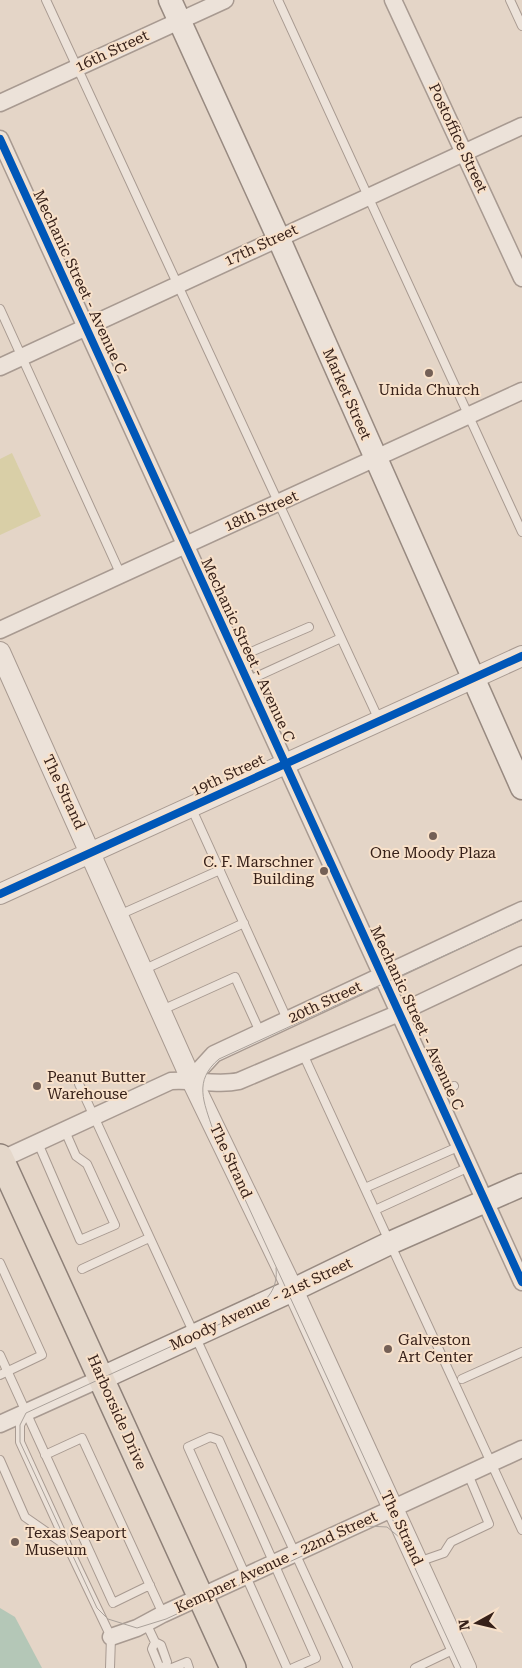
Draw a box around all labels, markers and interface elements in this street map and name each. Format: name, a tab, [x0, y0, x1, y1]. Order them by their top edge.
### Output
street label: 16th Street	[72, 26, 152, 76]
street label: Postoffice Street	[425, 80, 491, 196]
street label: Mechanic Street - Avenue C	[29, 187, 131, 377]
street label: 17th Street	[221, 220, 301, 270]
street label: Market Street	[319, 346, 375, 443]
marker: Unida Church	[423, 367, 435, 379]
place label: Unida Church	[378, 381, 480, 399]
street label: 18th Street	[221, 487, 301, 535]
street label: Mechanic Street - Avenue C	[197, 555, 299, 745]
street label: 19th Street	[188, 750, 268, 800]
street label: The Strand	[39, 752, 89, 832]
marker: One Moody Plaza	[427, 830, 439, 842]
place label: One Moody Plaza	[370, 844, 496, 862]
place label: C. F. Marschner Building	[203, 853, 314, 888]
marker: C. F. Marschner Building	[318, 865, 330, 877]
street label: Mechanic Street - Avenue C	[366, 923, 468, 1113]
street label: 20th Street	[285, 977, 365, 1027]
place label: Peanut Butter Warehouse	[47, 1068, 146, 1103]
marker: Peanut Butter Warehouse	[31, 1080, 43, 1092]
street label: The Strand	[206, 1121, 256, 1201]
street label: Moody Avenue - 21st Street	[167, 1254, 355, 1354]
place label: Galveston Art Center	[398, 1331, 473, 1366]
marker: Galveston Art Center	[382, 1343, 394, 1355]
street label: Harborside Drive	[83, 1352, 151, 1472]
street label: The Strand	[377, 1488, 427, 1568]
street label: Kempner Avenue - 22nd Street	[172, 1507, 380, 1617]
place label: Texas Seaport Museum	[25, 1524, 127, 1559]
marker: Texas Seaport Museum	[9, 1536, 21, 1548]
north arrow	[452, 1598, 502, 1648]
text: N	[455, 1618, 473, 1631]

